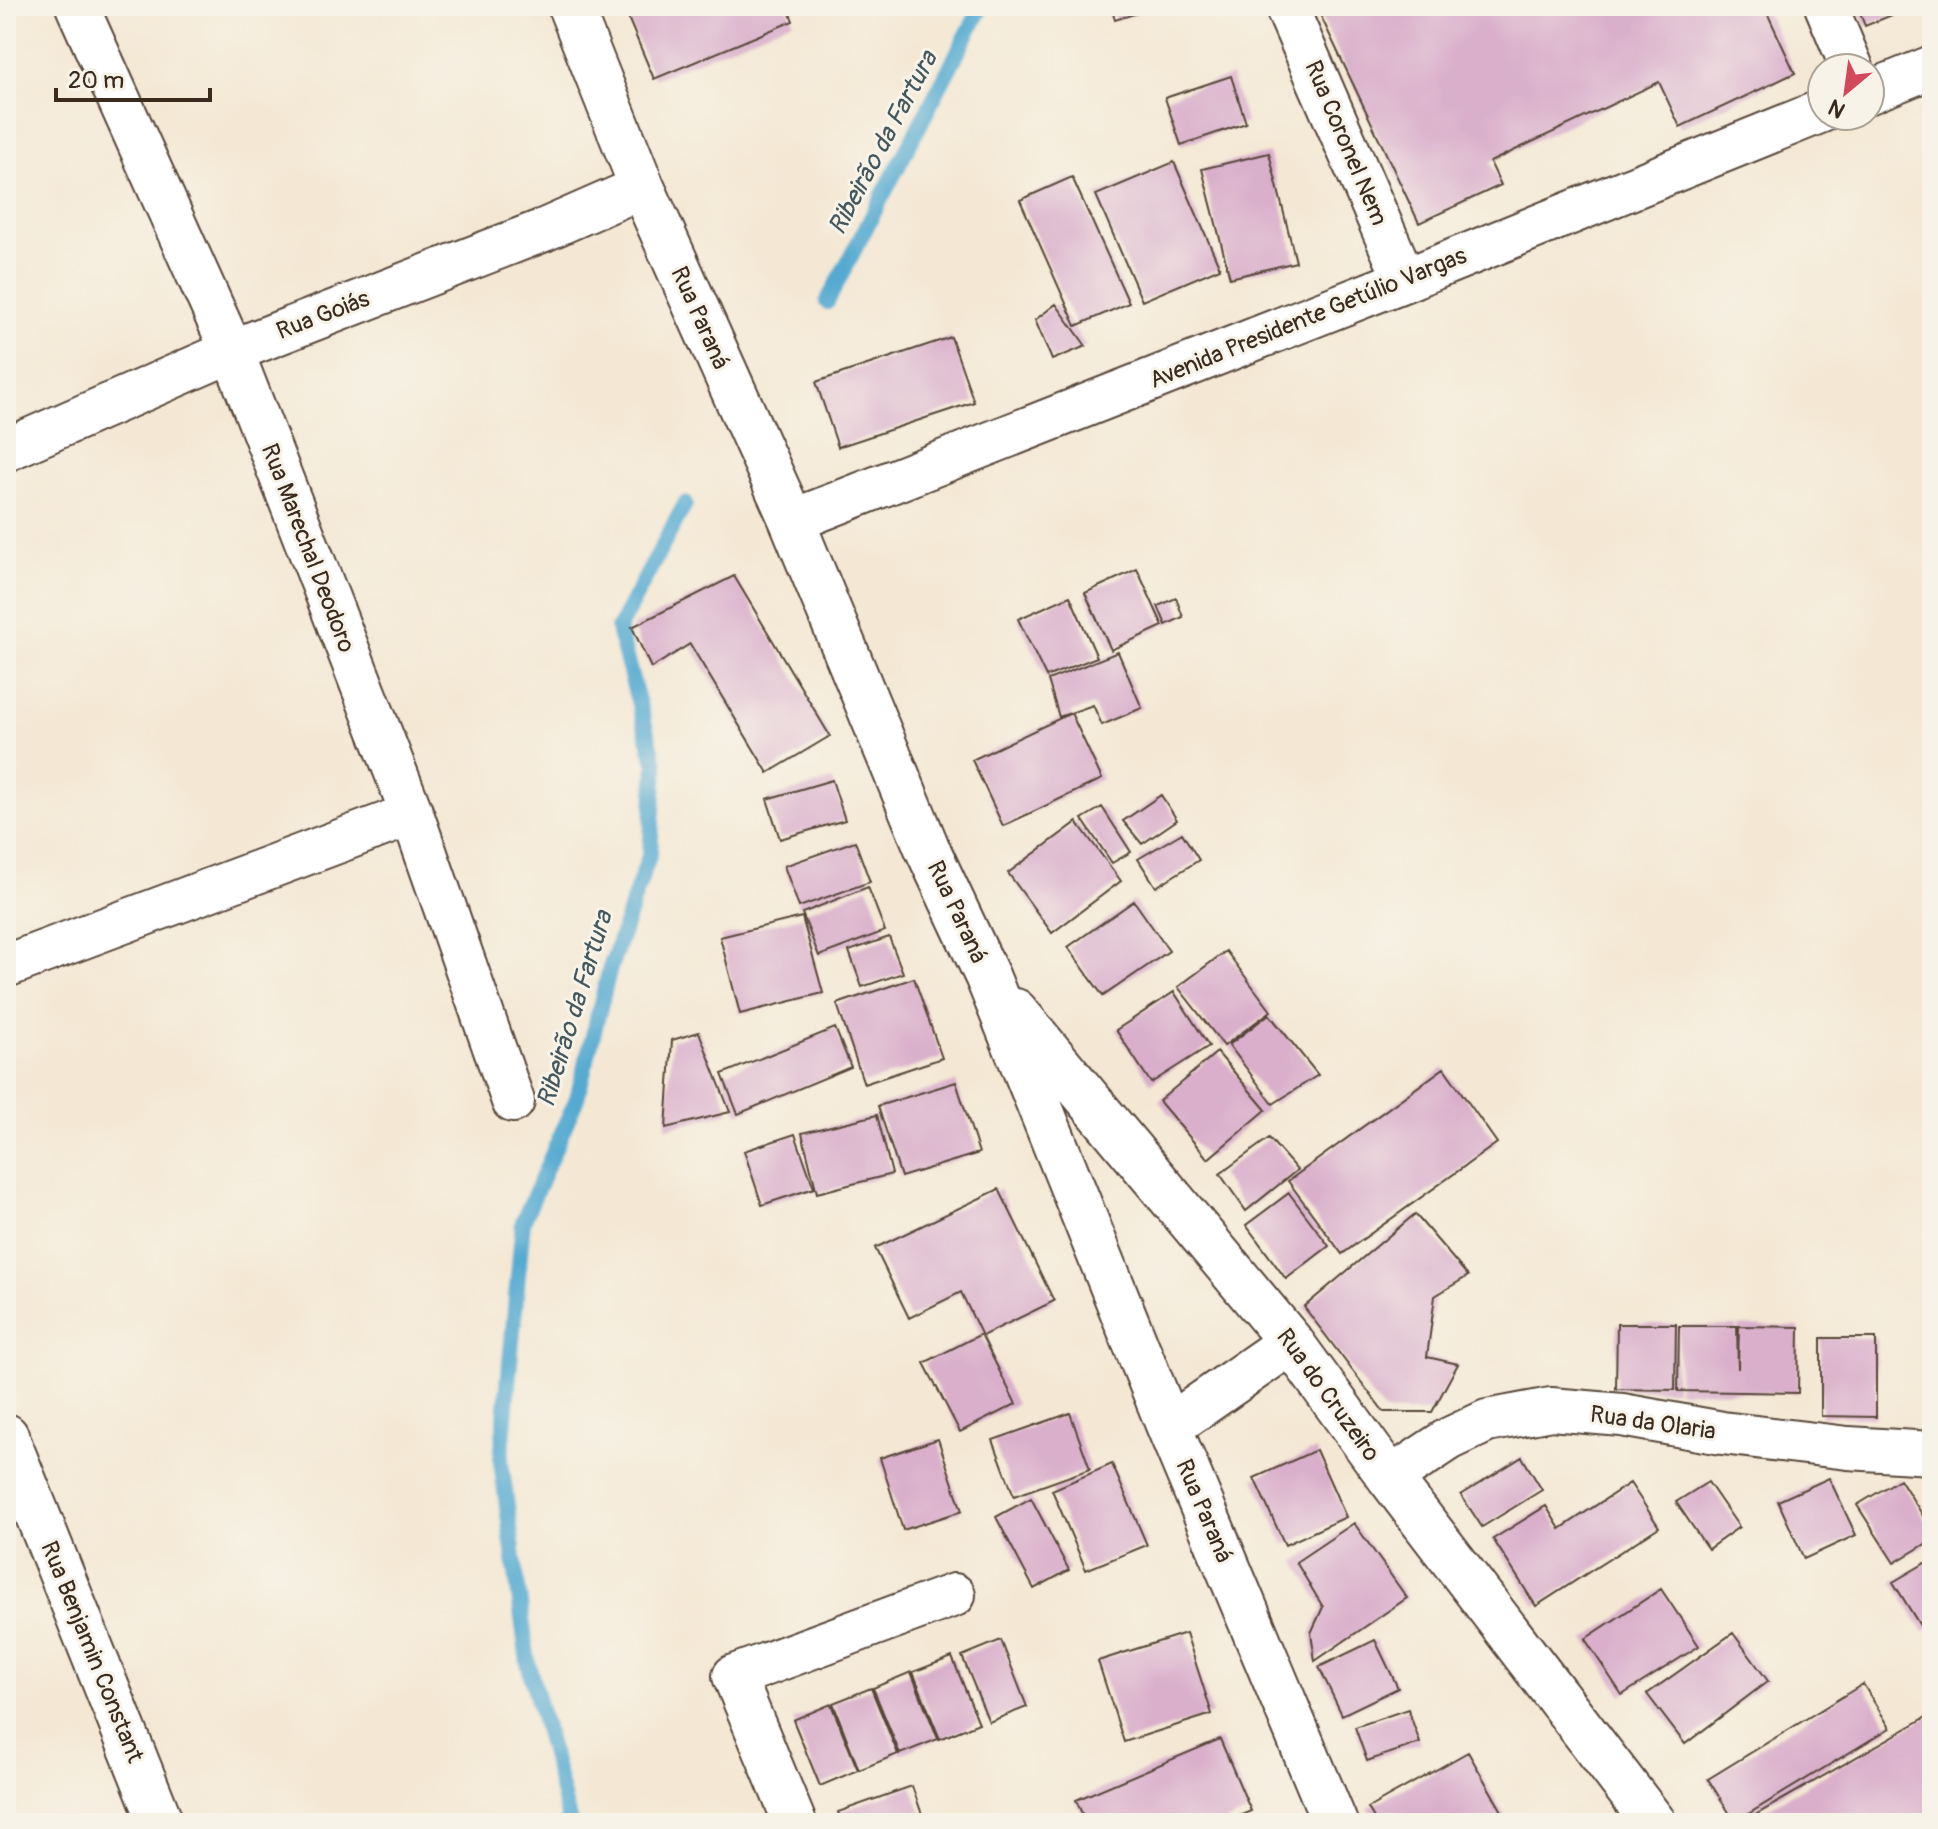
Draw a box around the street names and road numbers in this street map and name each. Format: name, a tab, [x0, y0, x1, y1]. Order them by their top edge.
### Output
street label: Rua Coronel Nem	[1298, 56, 1394, 230]
street label: Avenida Presidente Getúlio Vargas	[1145, 241, 1471, 395]
street label: Rua Paraná	[664, 262, 736, 374]
street label: Rua Goiás	[272, 284, 374, 346]
street label: Rua Marechal Deodoro	[255, 440, 361, 657]
street label: Rua Paraná	[921, 856, 993, 968]
street label: Rua do Cruzeiro	[1270, 1323, 1386, 1467]
street label: Rua da Olaria	[1588, 1400, 1718, 1446]
street label: Rua Paraná	[1169, 1455, 1239, 1567]
street label: Rua Benjamin Constant	[34, 1537, 150, 1767]

